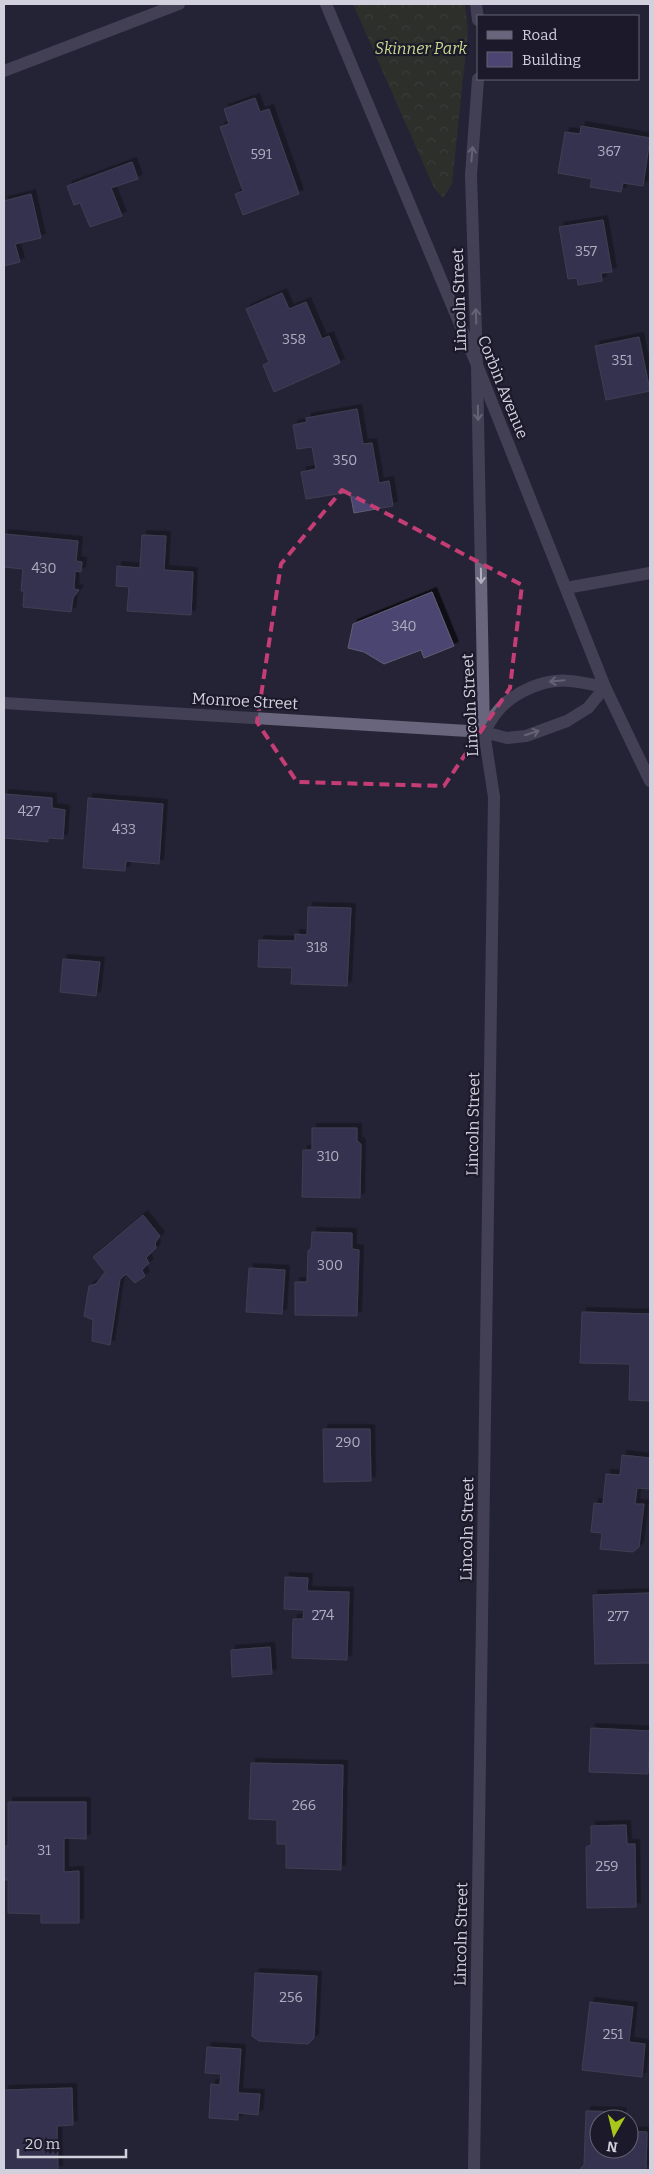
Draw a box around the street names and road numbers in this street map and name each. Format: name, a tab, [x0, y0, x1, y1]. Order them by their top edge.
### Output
street label: Lincoln Street	[448, 248, 470, 352]
street label: Corbin Avenue	[474, 333, 532, 441]
street label: Lincoln Street	[458, 653, 482, 757]
street label: Monroe Street	[191, 689, 299, 713]
street label: Lincoln Street	[463, 1072, 483, 1176]
street label: Lincoln Street	[457, 1477, 477, 1581]
street label: Lincoln Street	[451, 1882, 471, 1986]

